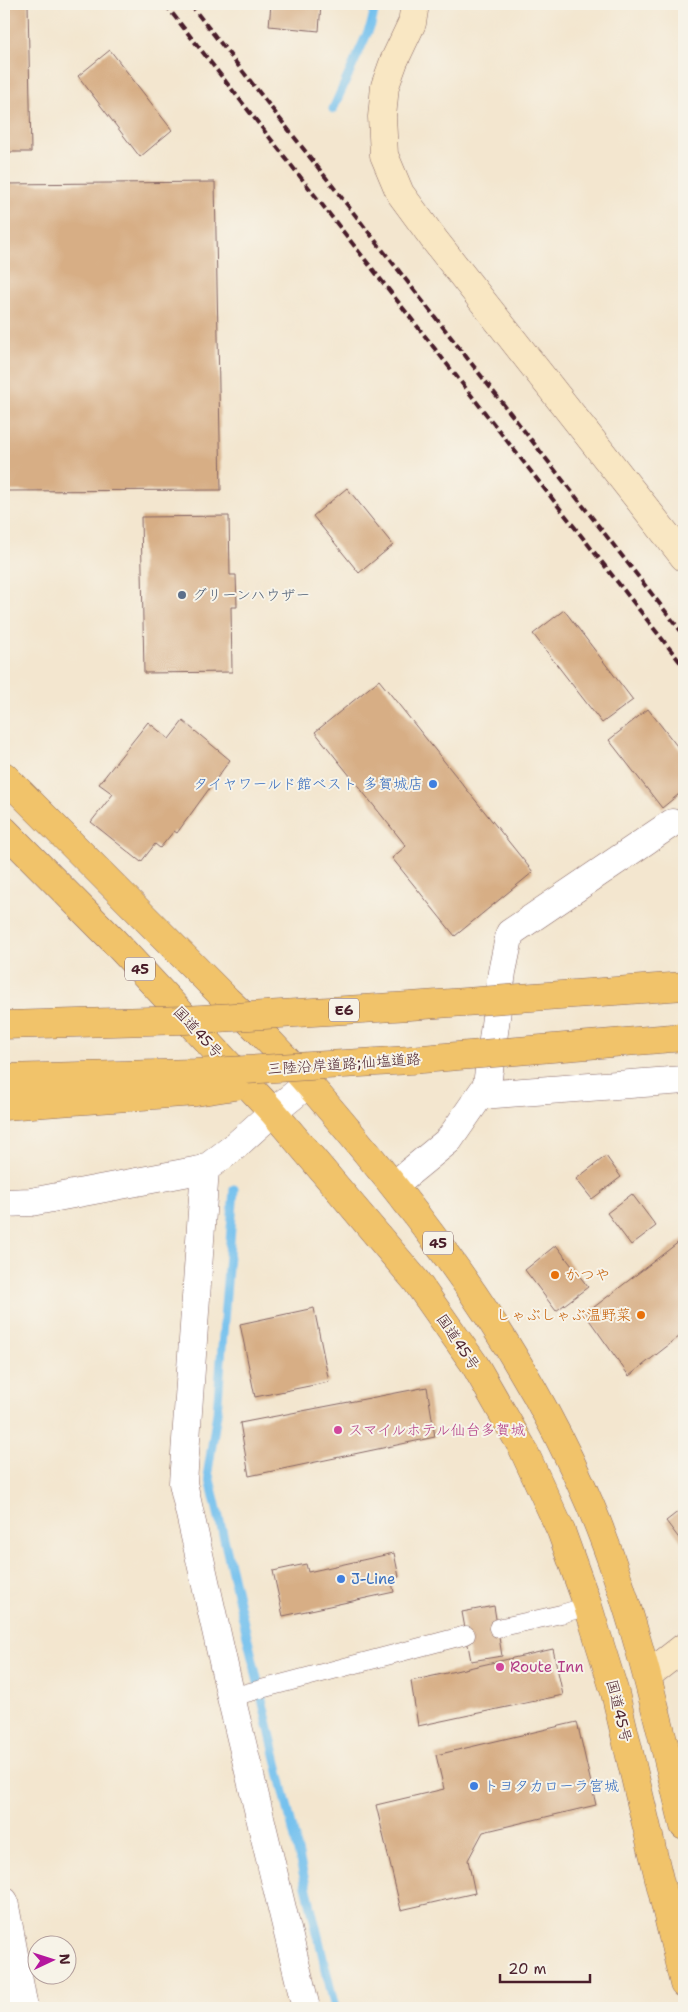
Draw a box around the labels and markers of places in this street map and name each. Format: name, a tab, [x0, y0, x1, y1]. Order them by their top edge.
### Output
place label: グリーンハウザー	[192, 585, 311, 605]
marker: グリーンハウザー	[176, 589, 188, 601]
place label: タイヤワールド館ベスト 多賀城店	[193, 774, 423, 794]
marker: タイヤワールド館ベスト 多賀城店	[427, 778, 439, 790]
place label: かつや	[565, 1265, 610, 1285]
marker: かつや	[549, 1269, 561, 1281]
place label: しゃぶしゃぶ温野菜	[496, 1305, 631, 1325]
marker: しゃぶしゃぶ温野菜	[635, 1309, 647, 1321]
place label: スマイルホテル仙台多賀城	[348, 1420, 526, 1440]
marker: スマイルホテル仙台多賀城	[332, 1424, 344, 1436]
place label: J-Line	[351, 1569, 396, 1589]
marker: J-Line	[335, 1573, 347, 1585]
place label: Route Inn	[510, 1657, 584, 1677]
marker: Route Inn	[494, 1661, 506, 1673]
place label: トヨタカローラ宮城	[484, 1776, 619, 1796]
marker: トヨタカローラ宮城	[468, 1780, 480, 1792]

